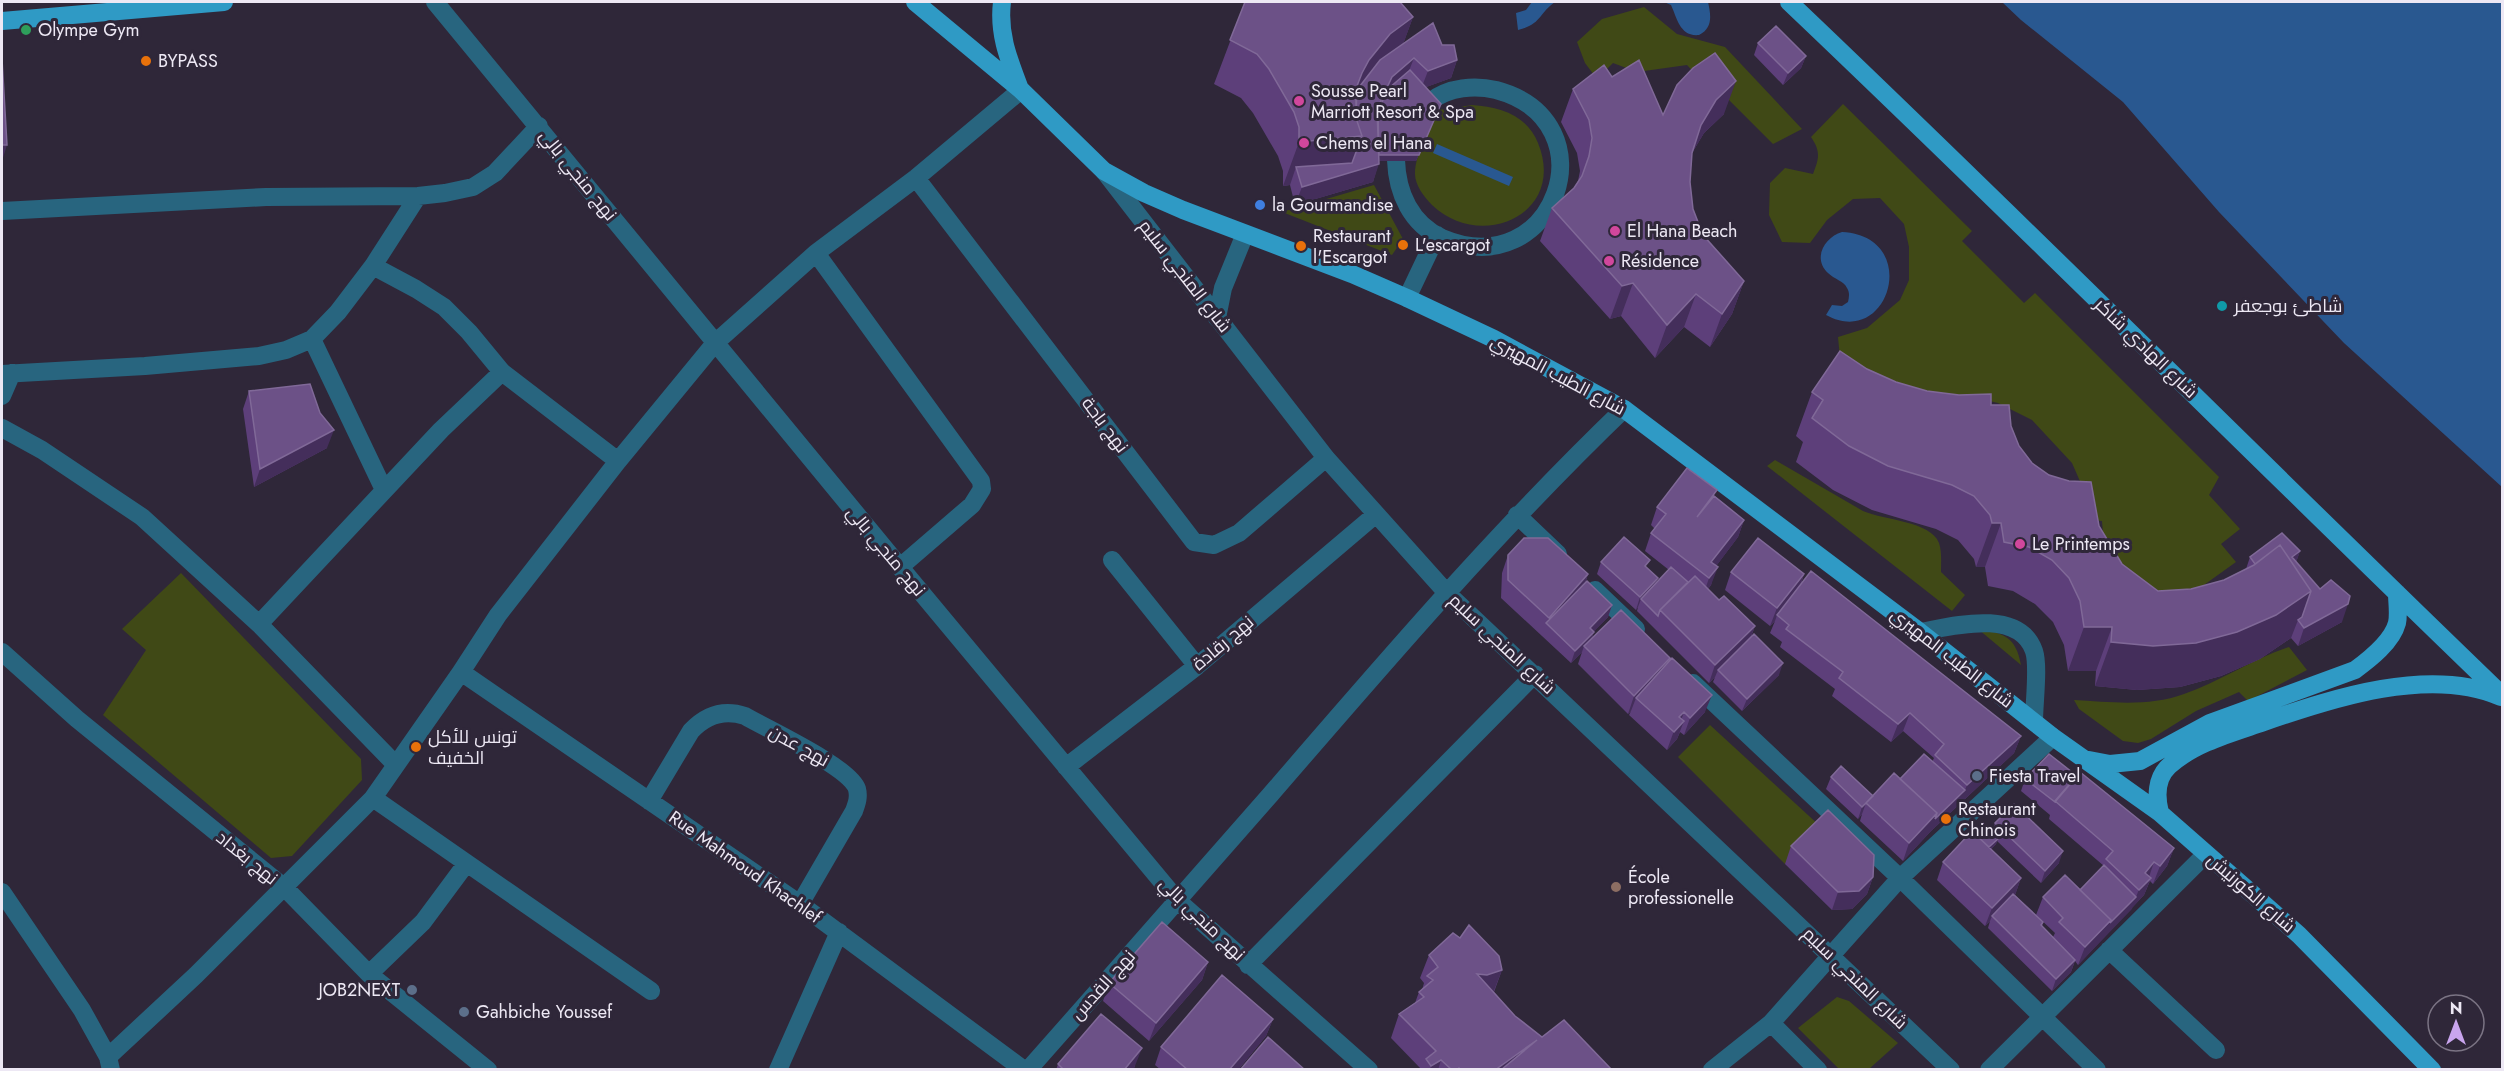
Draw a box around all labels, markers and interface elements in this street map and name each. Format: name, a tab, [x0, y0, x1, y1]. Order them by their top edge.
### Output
place label: Olympe Gym	[38, 17, 139, 43]
marker: Olympe Gym	[19, 23, 33, 37]
place label: BYPASS	[158, 48, 218, 74]
marker: BYPASS	[139, 54, 153, 68]
place label: Sousse Pearl Marriott Resort & Spa	[1311, 78, 1474, 125]
marker: Sousse Pearl Marriott Resort & Spa	[1292, 94, 1306, 108]
street label: نهج منجي بالي	[532, 124, 623, 227]
place label: Chems el Hana	[1316, 130, 1432, 156]
marker: Chems el Hana	[1297, 136, 1311, 150]
place label: la Gourmandise	[1272, 192, 1393, 218]
marker: la Gourmandise	[1253, 198, 1267, 212]
street label: شارع المنجي سليم	[1132, 214, 1237, 339]
place label: El Hana Beach	[1627, 218, 1738, 244]
place label: Restaurant l'Escargot	[1313, 223, 1391, 270]
marker: El Hana Beach	[1608, 224, 1622, 238]
place label: L'escargot	[1415, 232, 1490, 258]
marker: L'escargot	[1396, 238, 1410, 252]
marker: Restaurant l'Escargot	[1294, 239, 1308, 253]
place label: Résidence	[1621, 248, 1699, 274]
marker: Résidence	[1602, 254, 1616, 268]
street label: شارع الهادي شاكر	[2087, 291, 2203, 405]
place label: شاطئ بوجعفر	[2233, 293, 2342, 319]
marker: شاطئ بوجعفر	[2215, 299, 2229, 313]
street label: شارع الطيب المهيري	[1485, 328, 1630, 422]
street label: نهج باجة	[1075, 392, 1135, 458]
street label: نهج منجي بالي	[840, 500, 932, 602]
place label: Le Printemps	[2032, 531, 2130, 557]
marker: Le Printemps	[2013, 537, 2027, 551]
street label: شارع المنجي سليم	[1442, 588, 1561, 701]
street label: شارع الطيب المهيري	[1884, 602, 2019, 715]
street label: نهج رقادة	[1186, 609, 1260, 677]
street label: نهج عدن	[764, 719, 834, 773]
place label: تونس للأكل الخفيف	[428, 724, 517, 771]
marker: تونس للأكل الخفيف	[409, 740, 423, 754]
place label: Fiesta Travel	[1989, 763, 2080, 789]
marker: Fiesta Travel	[1970, 769, 1984, 783]
place label: Restaurant Chinois	[1958, 796, 2036, 843]
street label: Rue Mahmoud Khachlef	[664, 805, 827, 930]
marker: Restaurant Chinois	[1939, 812, 1953, 826]
street label: نهج بغداد	[211, 825, 283, 891]
street label: شارع الكورنيش	[2201, 847, 2301, 939]
place label: École professionelle	[1628, 864, 1734, 911]
street label: نهج منجي بالي	[1152, 871, 1251, 968]
marker: École professionelle	[1609, 880, 1623, 894]
street label: شارع المنجي سليم	[1796, 921, 1913, 1036]
street label: نهج القدس	[1065, 944, 1141, 1026]
place label: JOB2NEXT	[316, 977, 401, 1003]
marker: JOB2NEXT	[405, 983, 419, 997]
north arrow	[2426, 993, 2486, 1053]
text: N	[2450, 997, 2462, 1020]
place label: Gahbiche Youssef	[476, 999, 613, 1025]
marker: Gahbiche Youssef	[457, 1005, 471, 1019]

